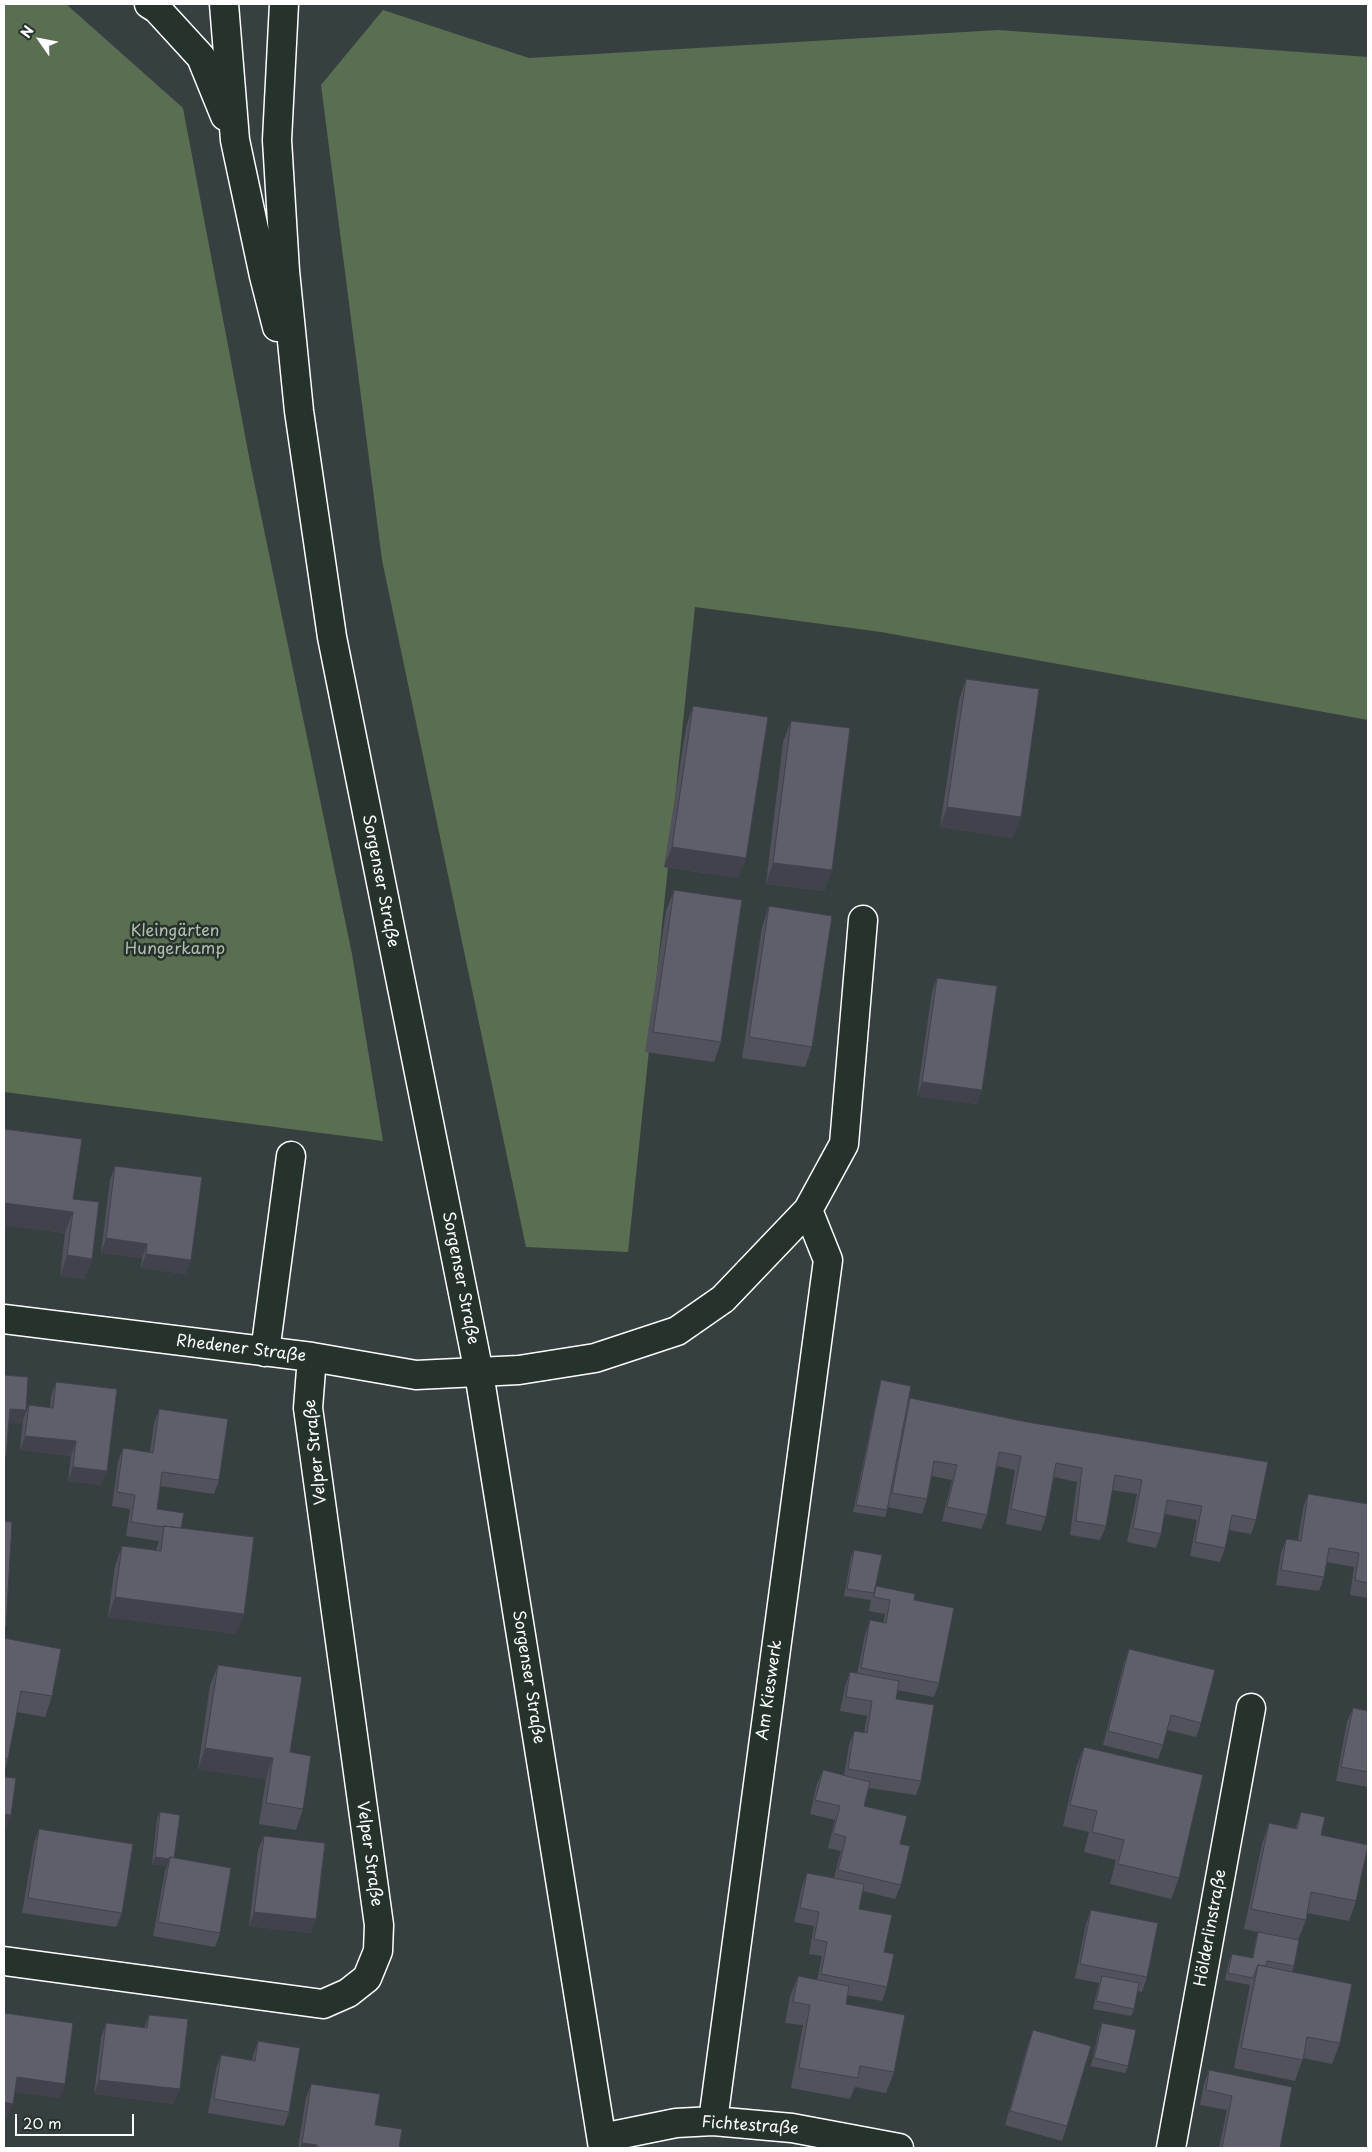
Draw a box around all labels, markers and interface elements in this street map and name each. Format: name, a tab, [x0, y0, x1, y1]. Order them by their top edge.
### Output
north arrow	[15, 15, 65, 65]
text: N	[15, 21, 39, 42]
street label: Sorgenser Straße	[358, 813, 402, 949]
park label: Kleingärten Hungerkamp	[125, 922, 225, 960]
street label: Sorgenser Straße	[438, 1210, 482, 1346]
street label: Rhedener Straße	[175, 1332, 307, 1366]
street label: Velper Straße	[301, 1398, 331, 1506]
street label: Sorgenser Straße	[508, 1609, 548, 1745]
street label: Am Kieswerk	[753, 1639, 787, 1741]
street label: Velper Straße	[352, 1800, 386, 1908]
street label: Hölderlinstraße	[1191, 1868, 1231, 1988]
scale bar	[18, 2104, 136, 2136]
text: 20 m	[23, 2111, 62, 2134]
street label: Fichtestraße	[701, 2113, 799, 2139]

